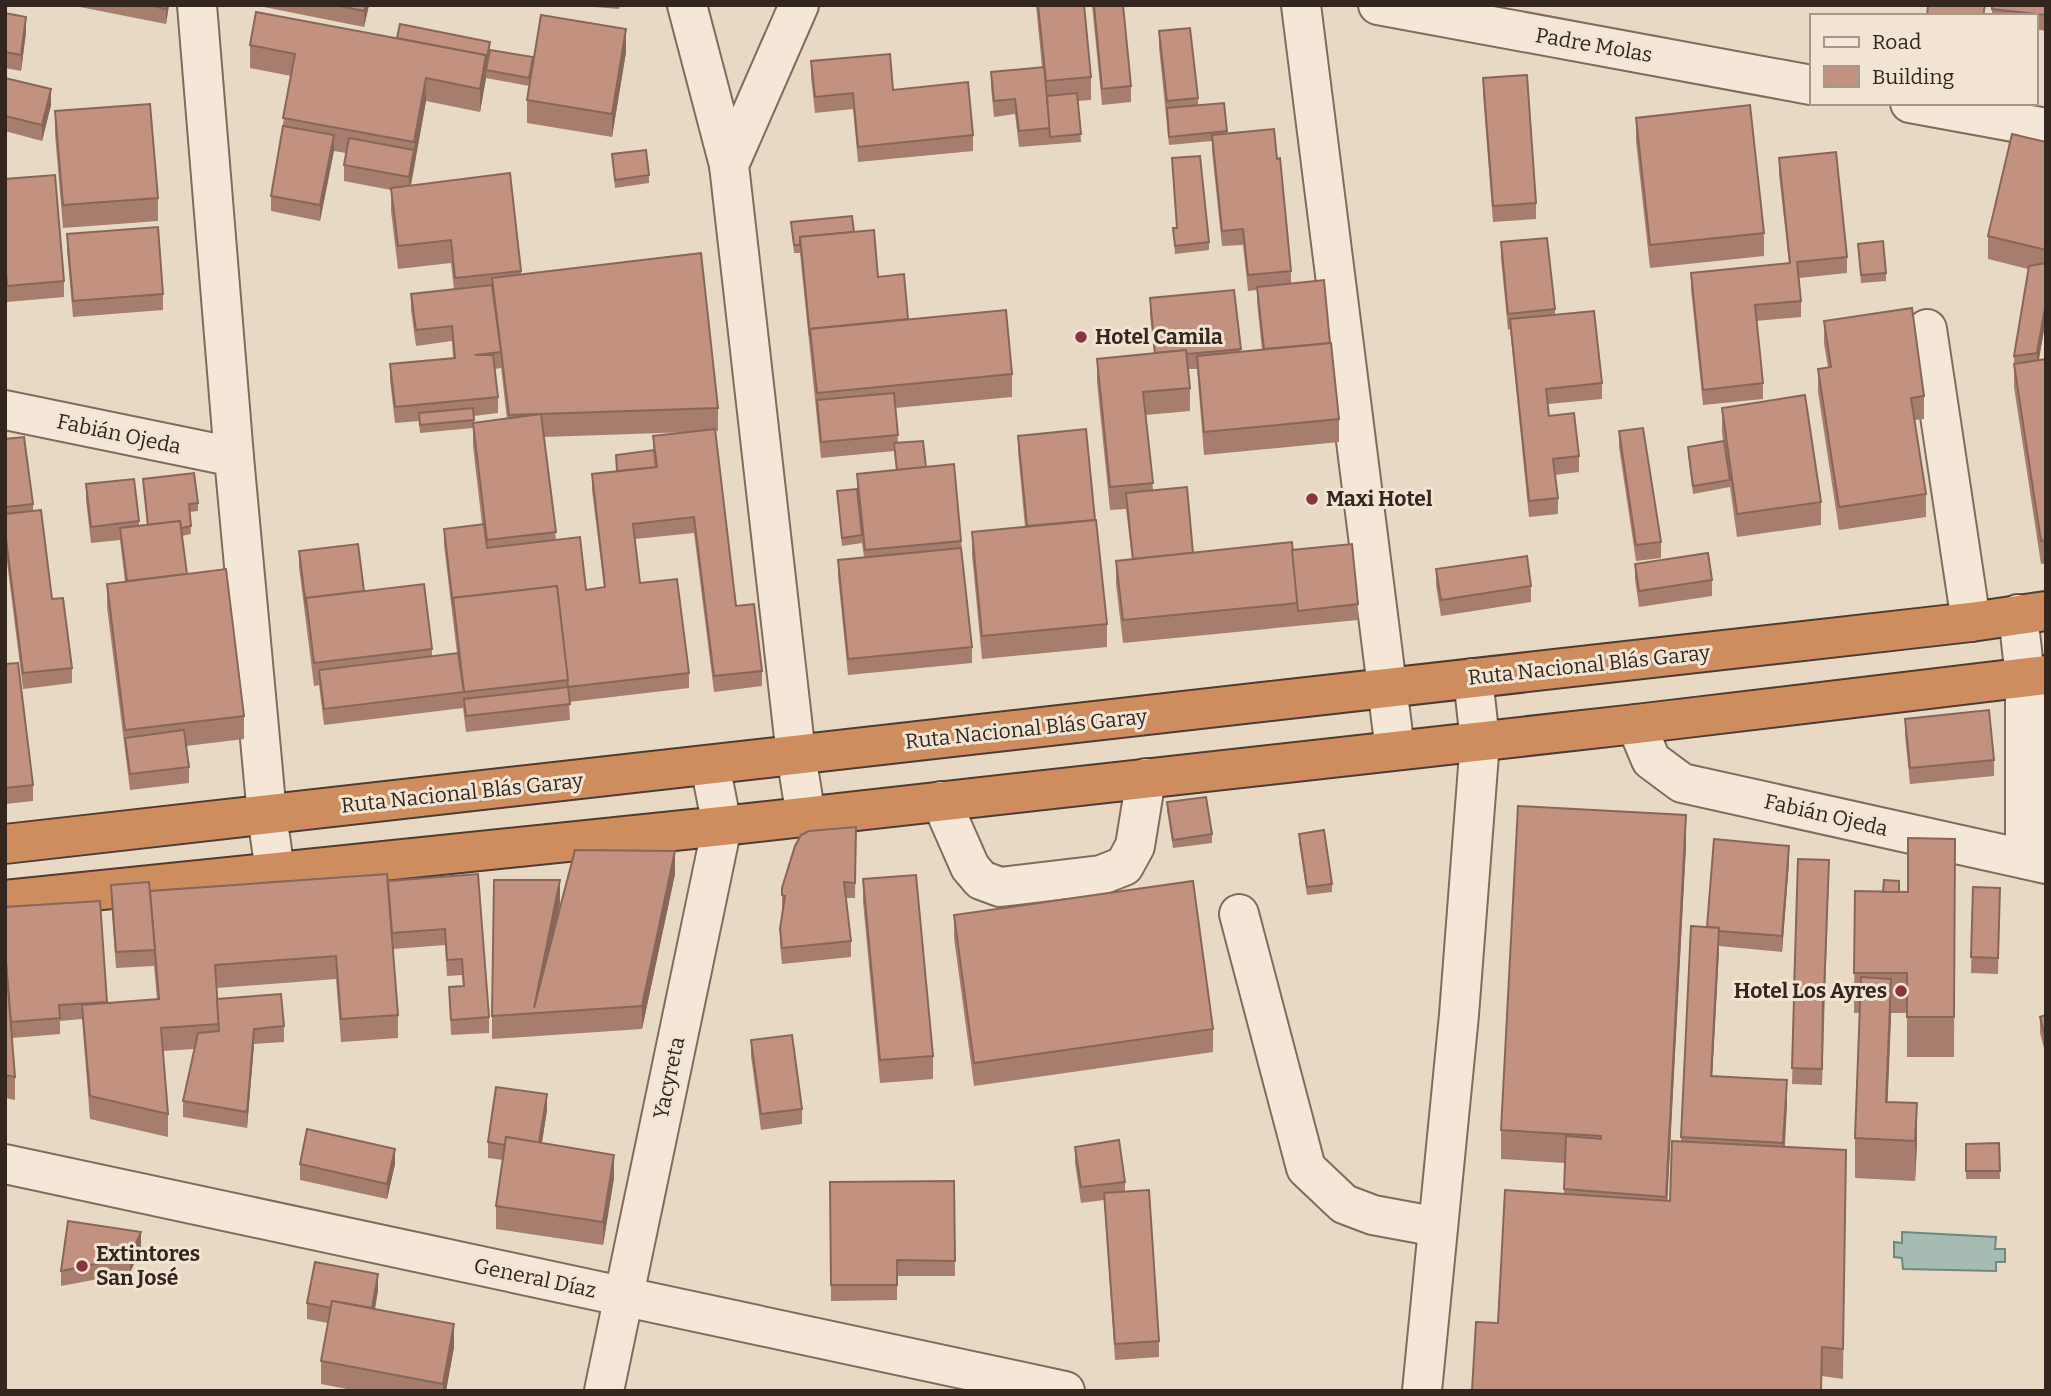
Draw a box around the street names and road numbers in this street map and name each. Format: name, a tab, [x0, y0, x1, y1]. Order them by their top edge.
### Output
street label: Padre Molas	[1534, 22, 1654, 68]
street label: Fabián Ojeda	[55, 408, 184, 460]
street label: Ruta Nacional Blás Garay	[1467, 639, 1712, 691]
street label: Ruta Nacional Blás Garay	[904, 703, 1149, 755]
street label: Ruta Nacional Blás Garay	[340, 767, 585, 819]
street label: Fabián Ojeda	[1762, 788, 1891, 842]
street label: Yacyreta	[648, 1034, 691, 1122]
street label: General Díaz	[471, 1252, 599, 1304]

